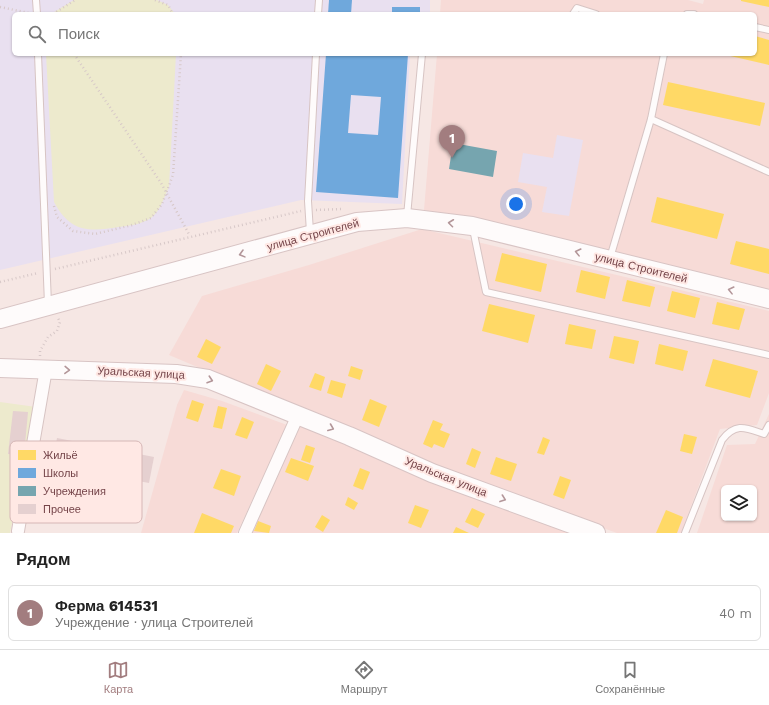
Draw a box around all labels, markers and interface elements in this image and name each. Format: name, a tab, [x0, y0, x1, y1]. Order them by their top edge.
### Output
search box	[12, 12, 757, 56]
icon: search	[26, 23, 48, 45]
text: Поиск	[58, 25, 100, 43]
pin: 1	[439, 125, 465, 158]
your location	[506, 194, 526, 214]
street label: улица Строителей	[266, 216, 360, 254]
one-way arrow	[448, 219, 454, 228]
one-way arrow	[575, 248, 582, 257]
one-way arrow	[239, 249, 246, 258]
street label: улица Строителей	[593, 250, 689, 286]
one-way arrow	[728, 286, 734, 294]
street label: Уральская улица	[97, 364, 186, 382]
one-way arrow	[64, 366, 70, 374]
one-way arrow	[207, 376, 214, 384]
one-way arrow	[327, 424, 334, 432]
legend	[10, 441, 142, 523]
text: Жильё	[43, 449, 78, 462]
street label: Уральская улица	[403, 455, 490, 500]
text: Школы	[43, 467, 78, 480]
text: Учреждения	[43, 485, 106, 498]
map controls	[721, 485, 757, 521]
button: layers	[721, 485, 757, 521]
one-way arrow	[499, 494, 506, 502]
text: Прочее	[43, 503, 81, 516]
text: Рядом	[16, 549, 71, 569]
text: Ферма 614531	[55, 597, 158, 615]
text: 1	[27, 606, 33, 621]
text: 40 m	[719, 606, 752, 621]
text: Учреждение · улица Строителей	[55, 615, 253, 630]
tab: Карта	[104, 659, 133, 696]
tab: Маршрут	[341, 659, 388, 696]
tab: Сохранённые	[595, 659, 665, 696]

